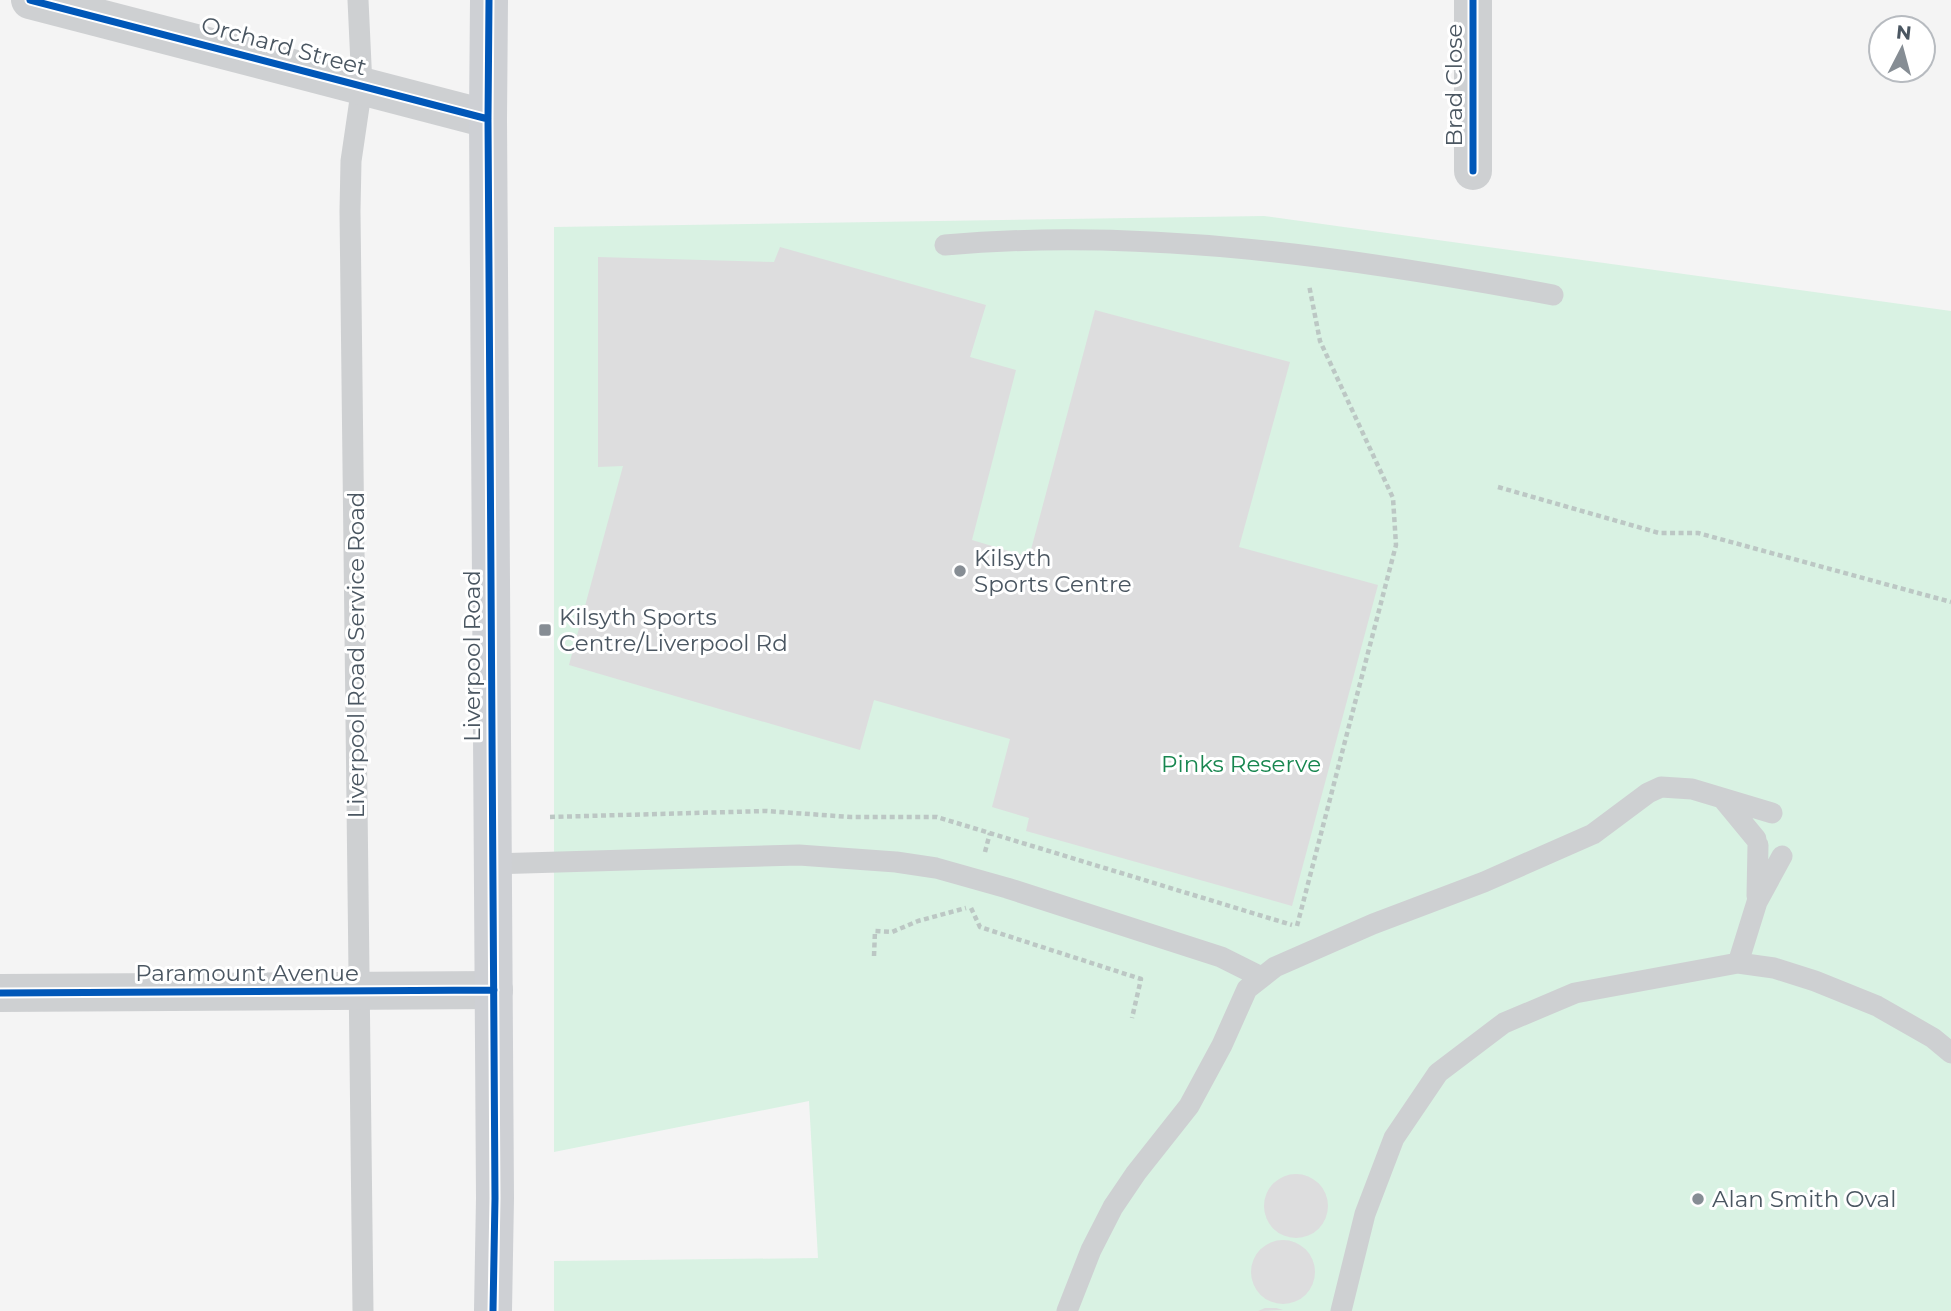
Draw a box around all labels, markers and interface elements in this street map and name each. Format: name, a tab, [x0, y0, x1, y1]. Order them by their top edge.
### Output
street label: Orchard Street	[198, 10, 370, 82]
north arrow	[1867, 14, 1937, 84]
text: N	[1895, 20, 1913, 45]
street label: Brad Close	[1440, 24, 1468, 146]
street label: Liverpool Road Service Road	[342, 492, 370, 818]
place label: Kilsyth Sports Centre	[974, 544, 1132, 598]
marker: Kilsyth Sports Centre	[952, 563, 968, 579]
street label: Liverpool Road	[458, 570, 486, 742]
place label: Kilsyth Sports Centre/Liverpool Rd	[559, 603, 788, 657]
marker: Kilsyth Sports Centre/Liverpool Rd	[537, 622, 553, 638]
park label: Pinks Reserve	[1161, 750, 1321, 778]
street label: Paramount Avenue	[135, 959, 359, 987]
place label: Alan Smith Oval	[1712, 1185, 1896, 1213]
marker: Alan Smith Oval	[1690, 1191, 1706, 1207]

